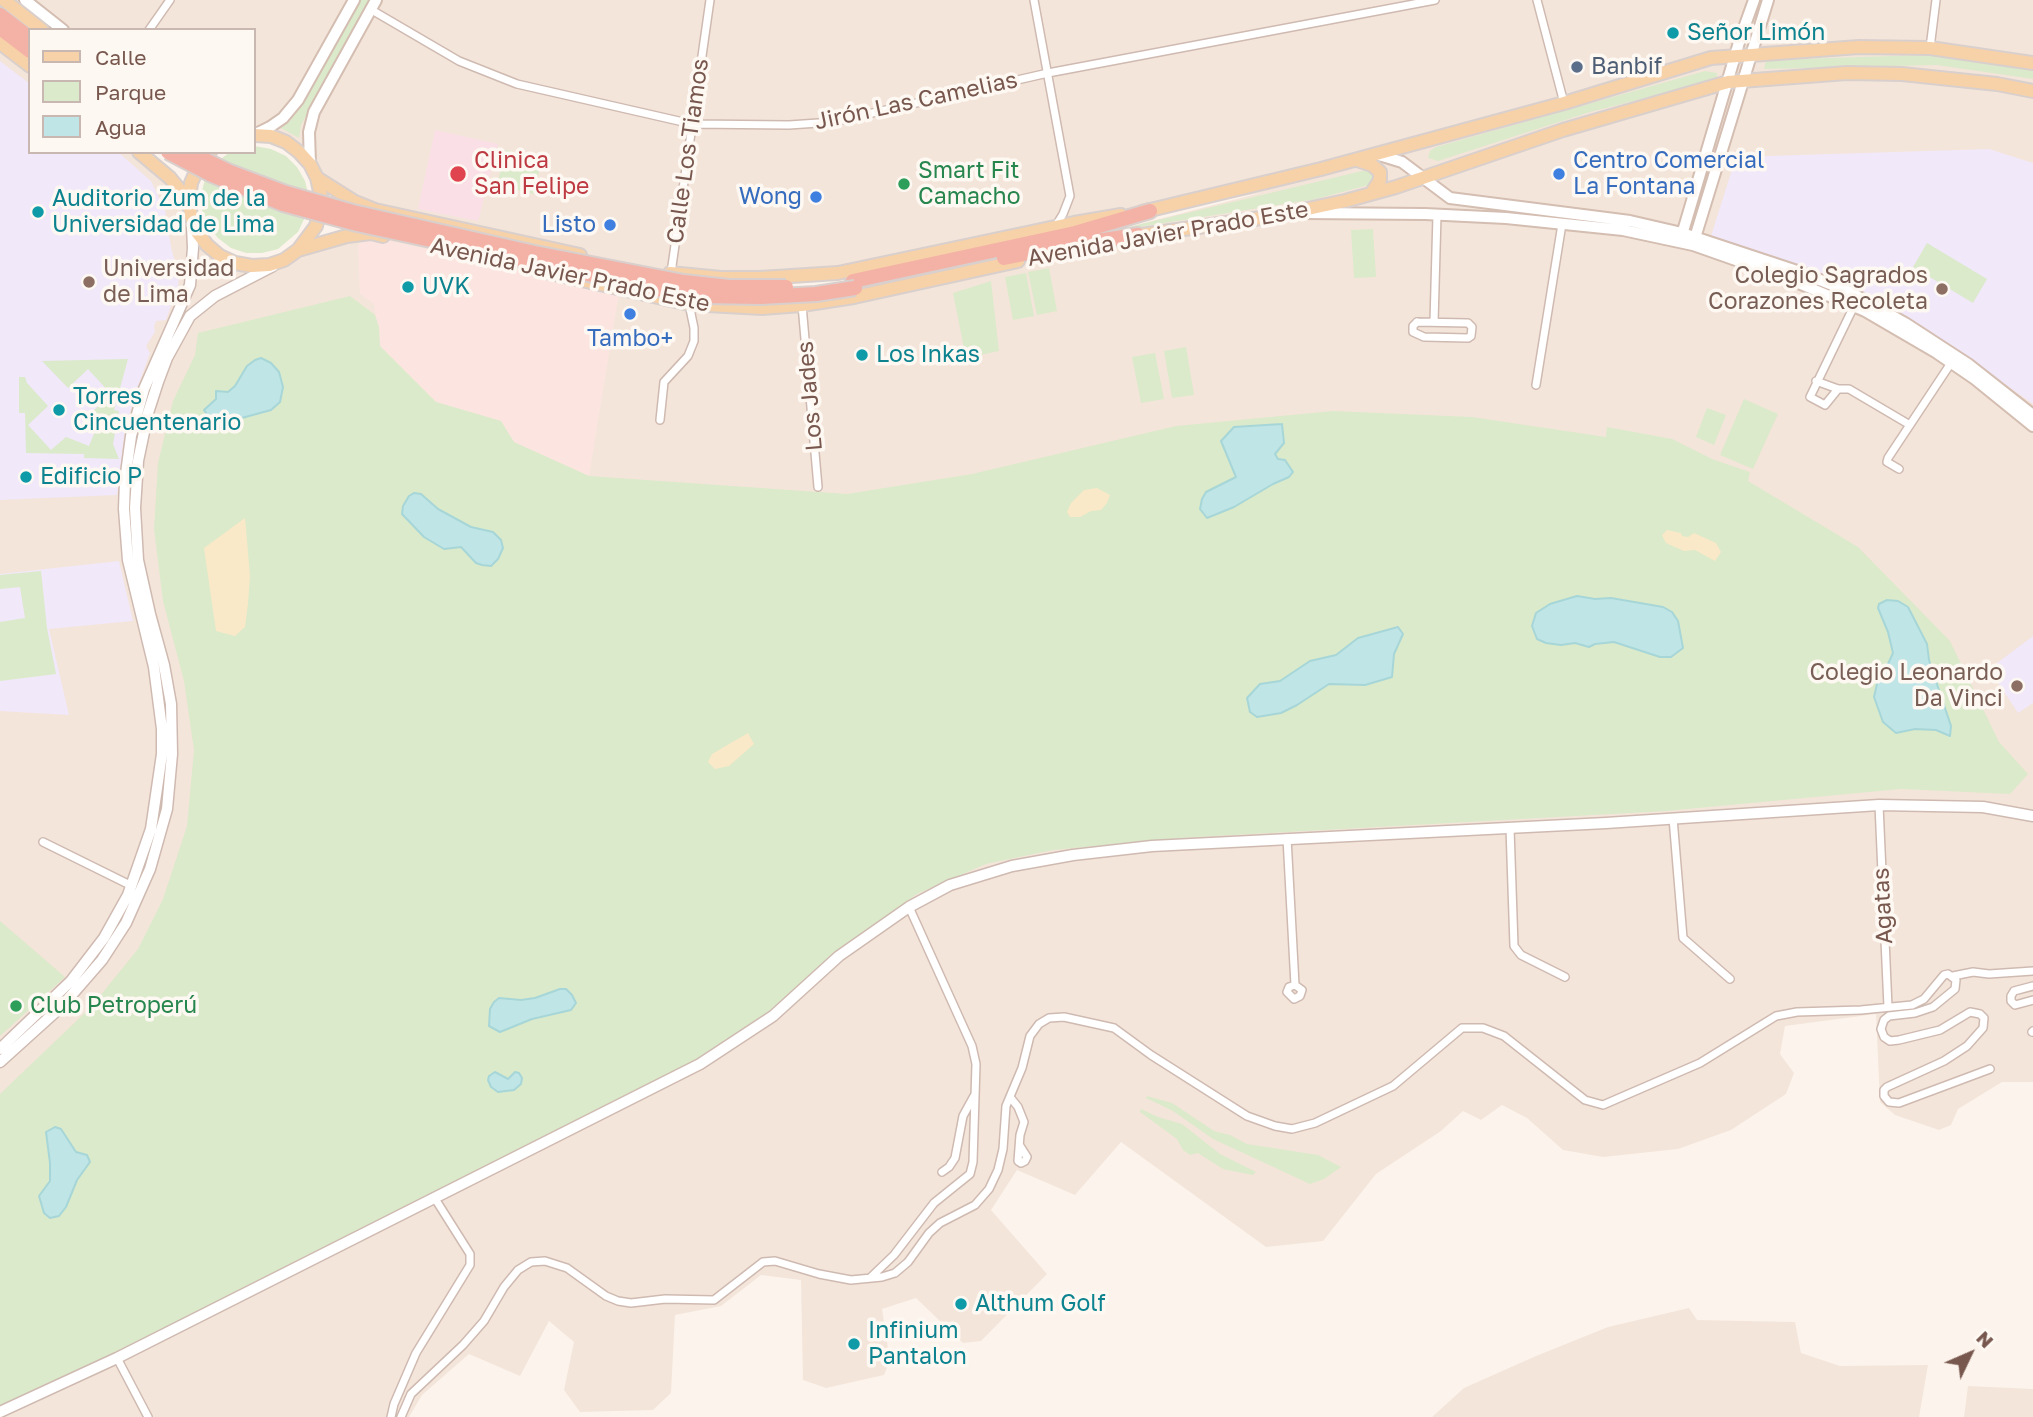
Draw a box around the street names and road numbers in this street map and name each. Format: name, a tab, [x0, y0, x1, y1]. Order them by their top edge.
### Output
street label: Calle Los Tiamos	[661, 57, 715, 245]
street label: Jirón Las Camelias	[812, 66, 1020, 136]
street label: Avenida Javier Prado Este	[1025, 196, 1311, 272]
street label: Avenida Javier Prado Este	[428, 232, 712, 318]
street label: Los Jades	[791, 340, 829, 452]
street label: Agatas	[1867, 867, 1899, 945]

